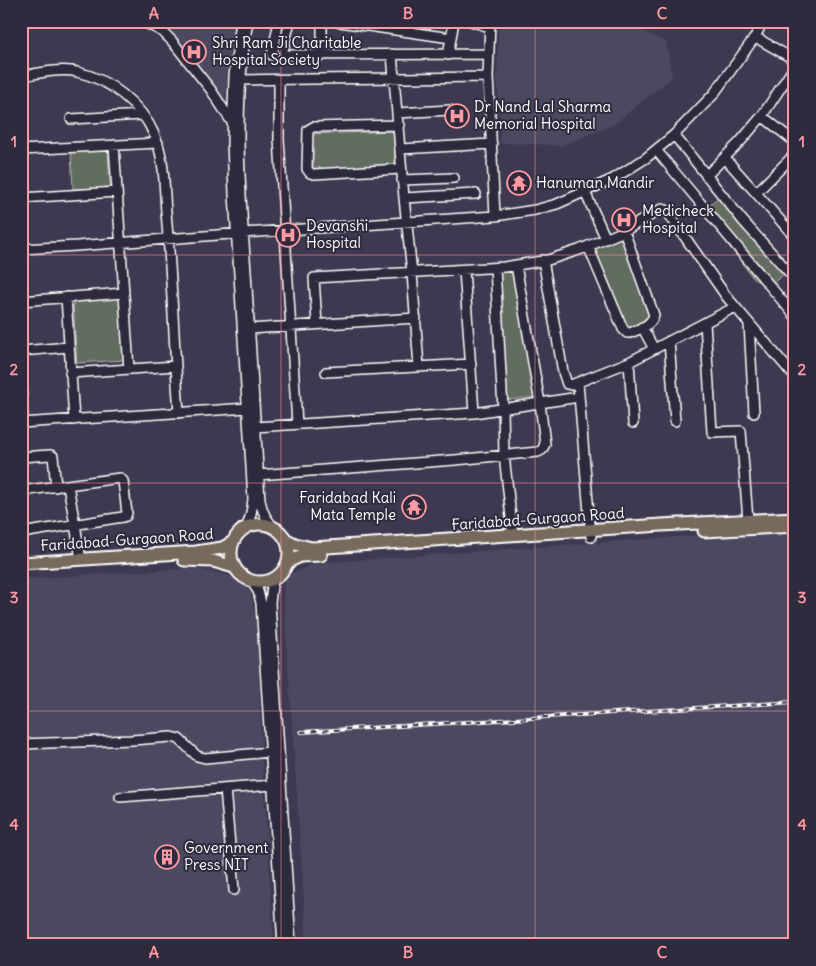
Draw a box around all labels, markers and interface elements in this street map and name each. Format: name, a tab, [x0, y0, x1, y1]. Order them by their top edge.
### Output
text: A	[149, 3, 159, 23]
text: B	[403, 3, 414, 23]
text: C	[657, 3, 668, 23]
place label: Shri Ram Ji Charitable Hospital Society	[212, 33, 361, 69]
hospital icon: Shri Ram Ji Charitable Hospital Society	[181, 39, 207, 65]
place label: Dr Nand Lal Sharma Memorial Hospital	[474, 97, 612, 133]
hospital icon: Dr Nand Lal Sharma Memorial Hospital	[444, 103, 470, 129]
text: 1	[11, 131, 17, 151]
text: 1	[799, 131, 805, 151]
temple icon: Hanuman Mandir	[506, 170, 532, 196]
place label: Hanuman Mandir	[536, 173, 654, 192]
place label: Medicheck Hospital	[642, 201, 714, 237]
hospital icon: Medicheck Hospital	[611, 207, 637, 233]
place label: Devanshi Hospital	[306, 216, 368, 252]
hospital icon: Devanshi Hospital	[275, 222, 301, 248]
text: 2	[10, 359, 19, 379]
text: 2	[798, 359, 807, 379]
place label: Faridabad Kali Mata Temple	[299, 488, 396, 524]
temple icon: Faridabad Kali Mata Temple	[401, 494, 427, 520]
street label: Faridabad-Gurgaon Road	[451, 503, 625, 534]
street label: Faridabad-Gurgaon Road	[40, 524, 214, 555]
text: 3	[9, 587, 19, 607]
text: 3	[797, 587, 807, 607]
text: 4	[9, 814, 19, 834]
text: 4	[797, 814, 807, 834]
place label: Government Press NIT	[184, 838, 268, 874]
building icon: Government Press NIT	[154, 844, 180, 870]
text: A	[149, 942, 159, 962]
text: B	[403, 942, 414, 962]
text: C	[657, 942, 668, 962]

